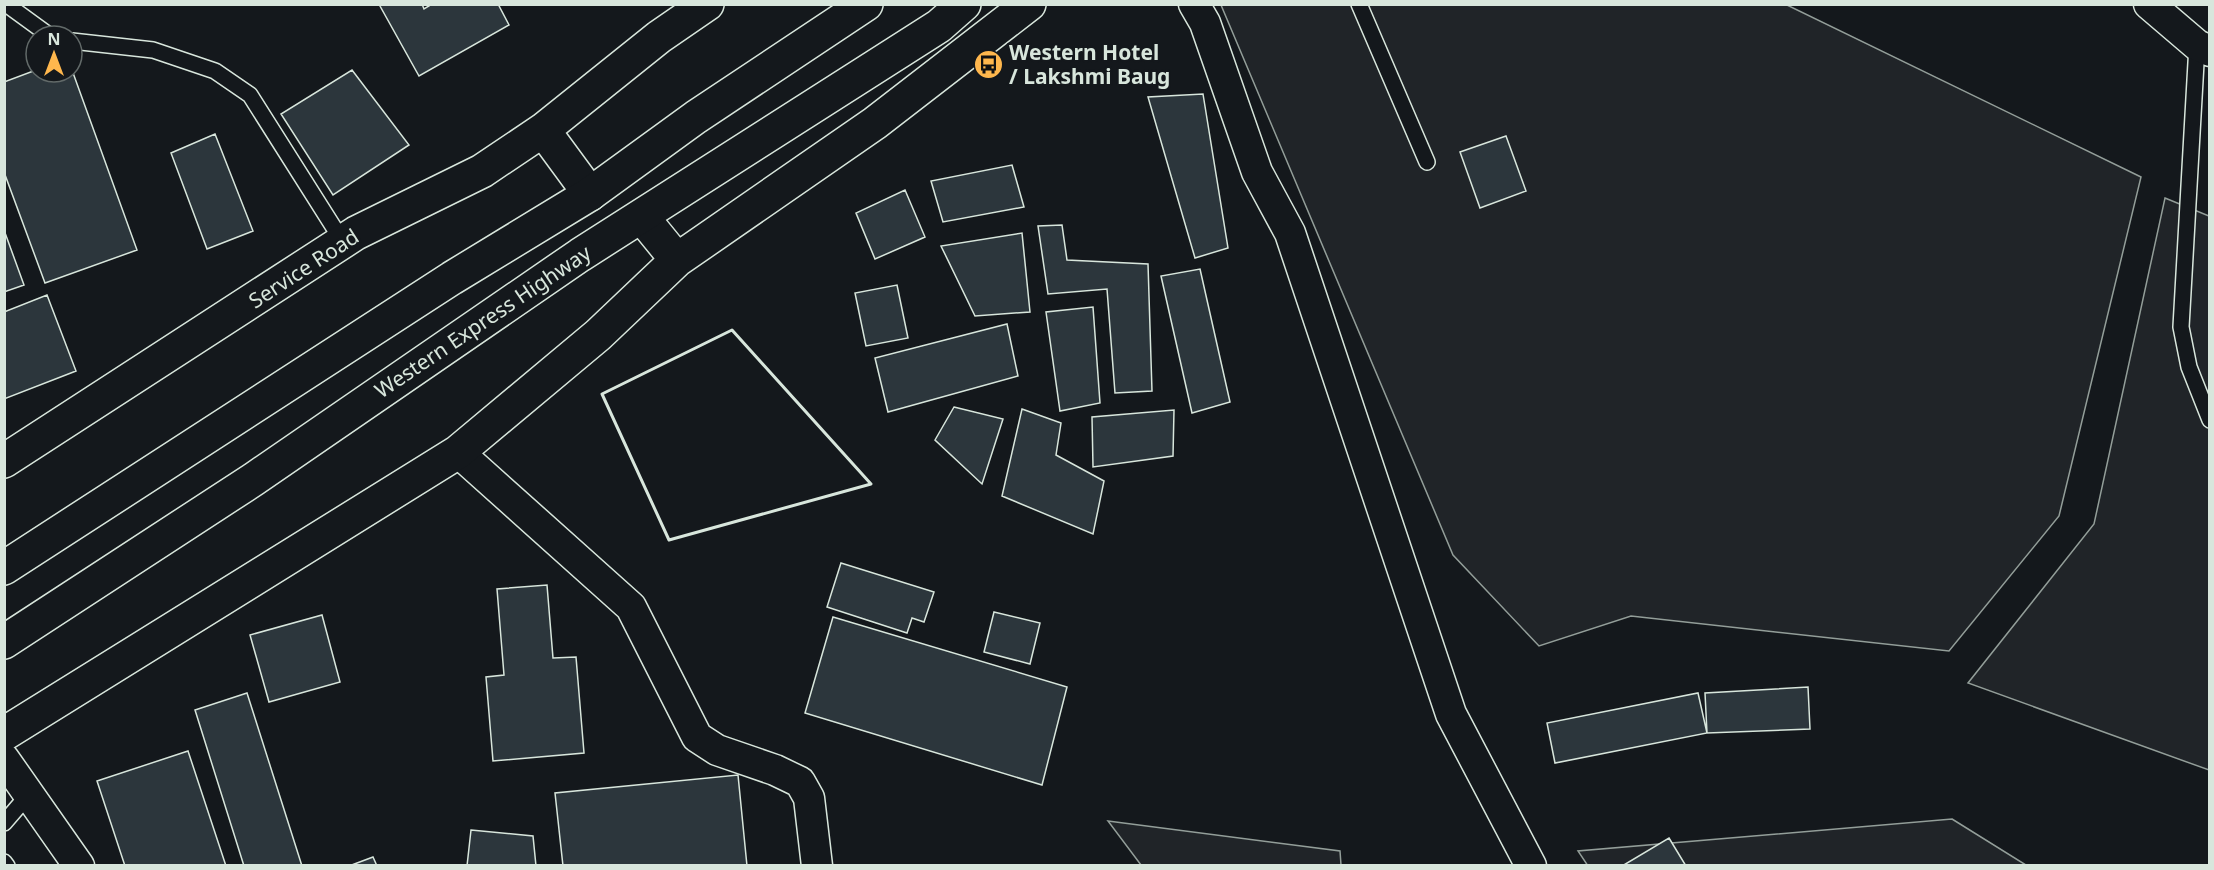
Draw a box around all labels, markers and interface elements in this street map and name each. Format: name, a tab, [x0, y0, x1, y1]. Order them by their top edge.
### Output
north arrow	[24, 24, 84, 84]
text: N	[47, 28, 61, 50]
place label: Western Hotel / Lakshmi Baug	[1009, 38, 1170, 90]
bus stop icon: Western Hotel / Lakshmi Baug	[972, 49, 1004, 81]
street label: Service Road	[243, 222, 364, 314]
street label: Western Express Highway	[369, 238, 596, 404]

